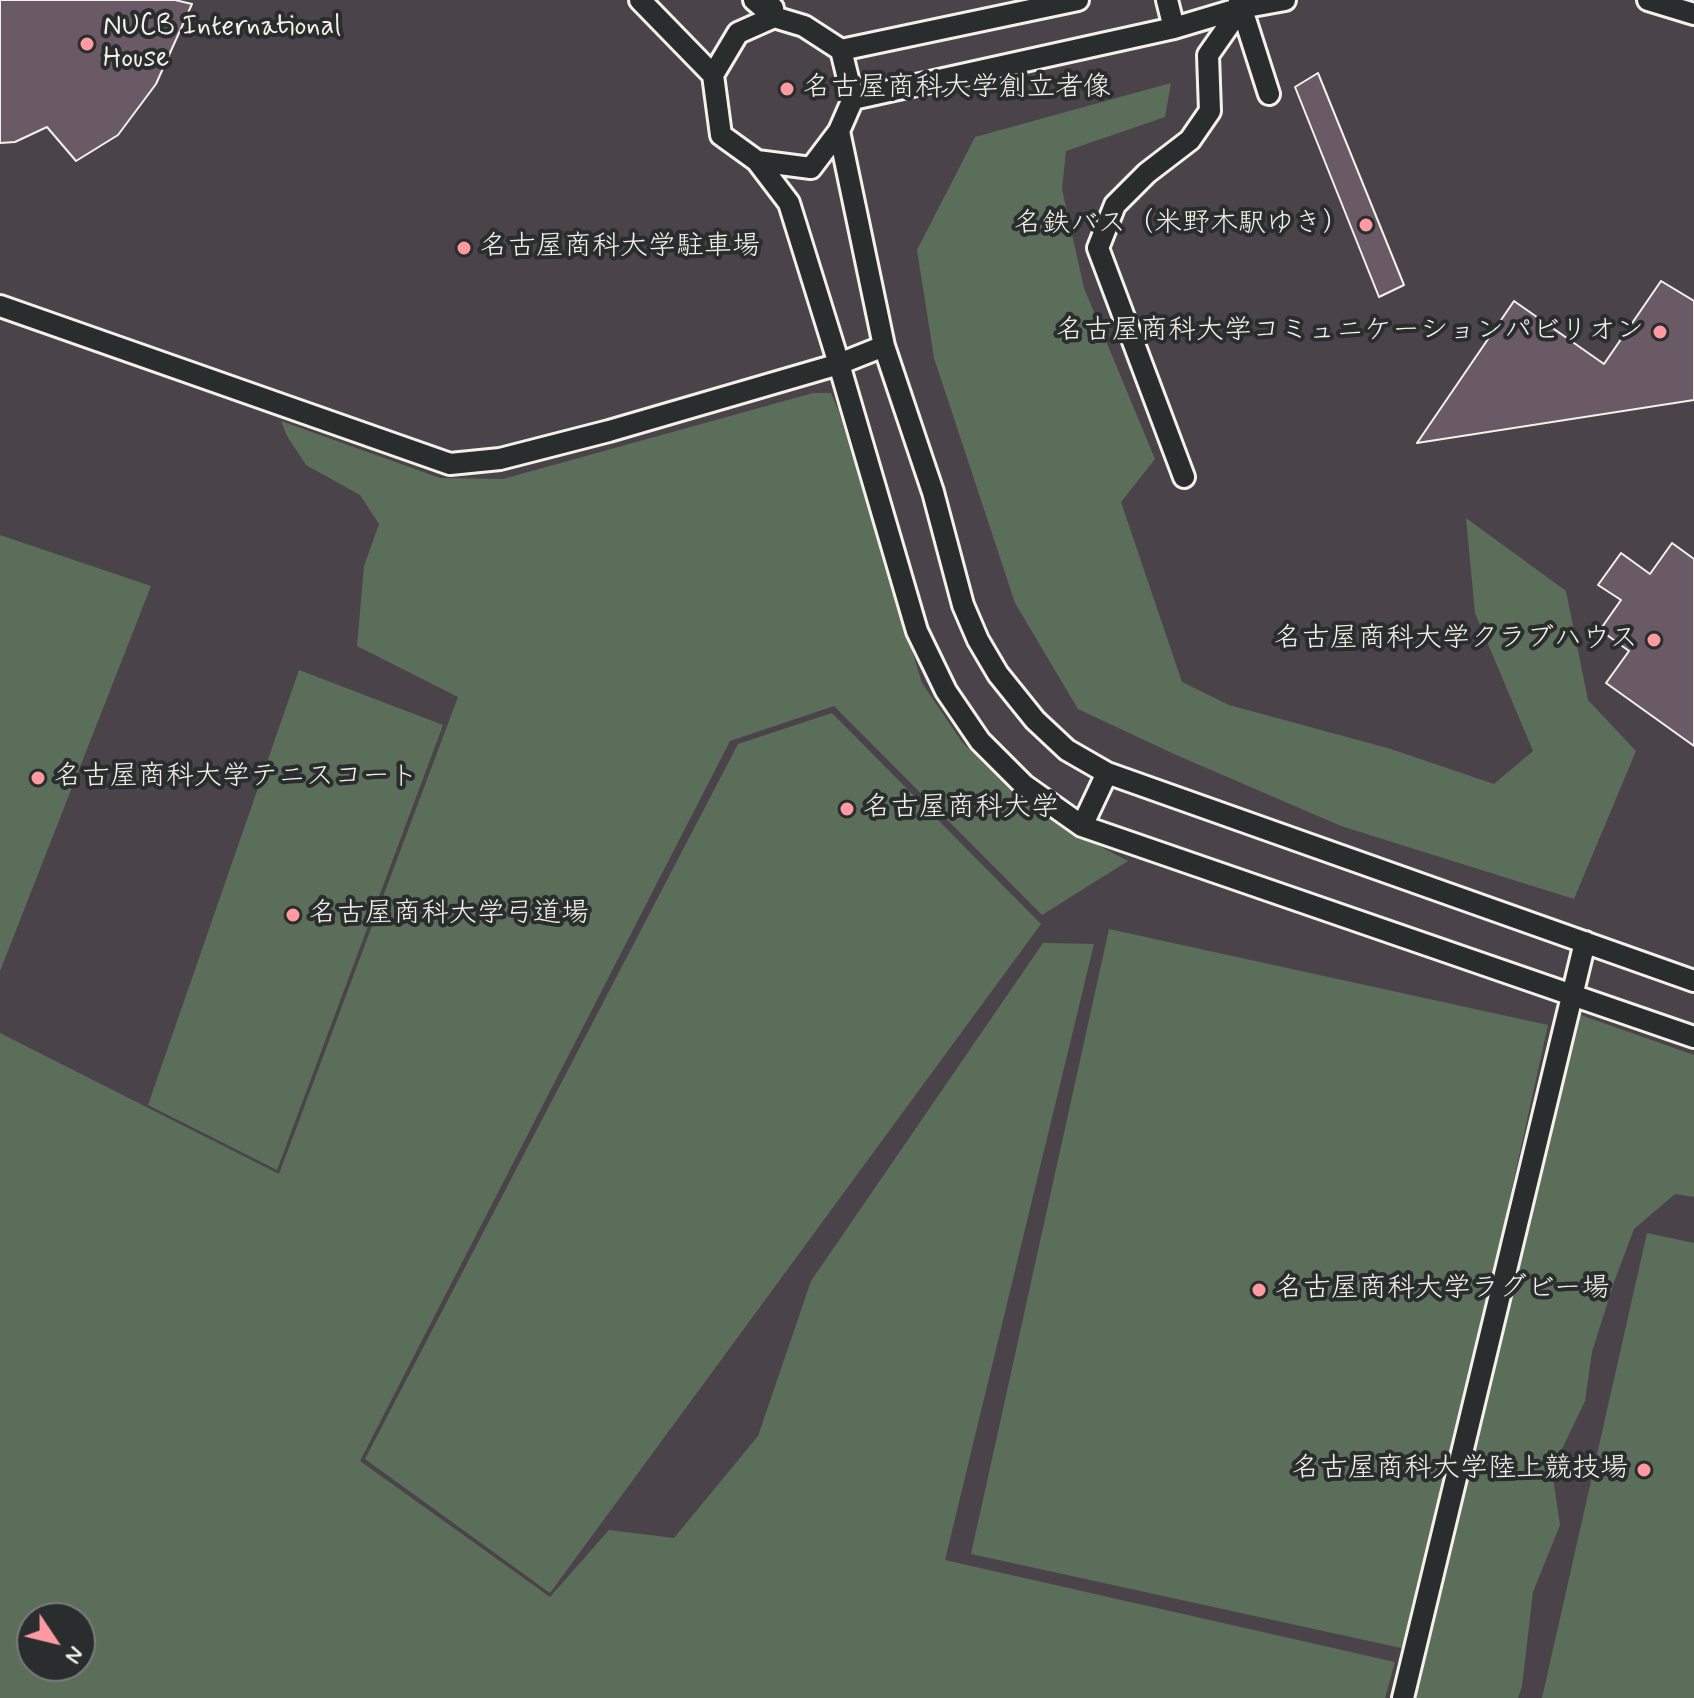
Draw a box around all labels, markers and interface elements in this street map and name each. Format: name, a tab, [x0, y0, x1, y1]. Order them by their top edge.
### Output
place label: NUCB International House	[103, 11, 341, 77]
marker: NUCB International House	[78, 35, 96, 53]
place label: 名古屋商科大学創立者像	[803, 72, 1111, 106]
marker: 名古屋商科大学創立者像	[778, 80, 796, 98]
place label: 名鉄バス（米野木駅ゆき）	[1014, 208, 1350, 242]
marker: 名鉄バス（米野木駅ゆき）	[1357, 216, 1375, 234]
place label: 名古屋商科大学駐車場	[480, 231, 760, 265]
marker: 名古屋商科大学駐車場	[455, 239, 473, 257]
place label: 名古屋商科大学コミュニケーションパビリオン	[1056, 315, 1644, 349]
marker: 名古屋商科大学コミュニケーションパビリオン	[1651, 323, 1669, 341]
place label: 名古屋商科大学クラブハウス	[1274, 623, 1638, 657]
marker: 名古屋商科大学クラブハウス	[1645, 631, 1663, 649]
place label: 名古屋商科大学テニスコート	[54, 761, 418, 795]
marker: 名古屋商科大学テニスコート	[29, 769, 47, 787]
place label: 名古屋商科大学	[863, 792, 1059, 826]
marker: 名古屋商科大学	[838, 800, 856, 818]
place label: 名古屋商科大学弓道場	[309, 898, 589, 932]
marker: 名古屋商科大学弓道場	[284, 906, 302, 924]
place label: 名古屋商科大学ラグビー場	[1275, 1273, 1610, 1307]
marker: 名古屋商科大学ラグビー場	[1250, 1281, 1268, 1299]
place label: 名古屋商科大学陸上競技場	[1292, 1453, 1628, 1487]
marker: 名古屋商科大学陸上競技場	[1635, 1461, 1653, 1479]
north arrow	[16, 1602, 96, 1682]
text: N	[58, 1641, 90, 1669]

